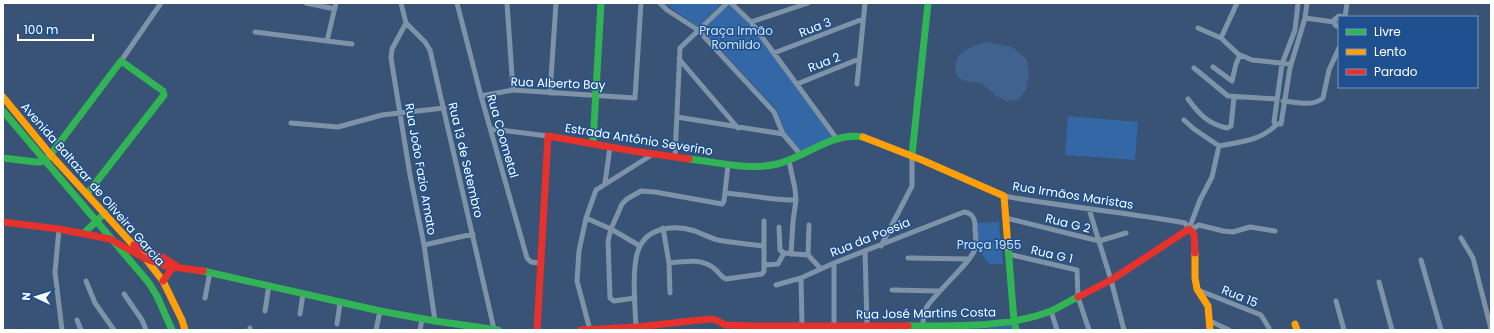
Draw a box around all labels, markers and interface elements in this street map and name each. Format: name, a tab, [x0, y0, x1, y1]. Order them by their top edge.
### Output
street label: Rua 3	[796, 13, 834, 41]
scale bar	[18, 16, 93, 42]
legend	[1338, 16, 1478, 88]
text: 100 m	[24, 21, 58, 38]
park label: Praça Irmão Romildo	[699, 22, 773, 53]
text: Livre	[1374, 23, 1401, 40]
text: Lento	[1374, 43, 1407, 60]
street label: Rua 2	[805, 48, 843, 76]
text: Parado	[1374, 63, 1418, 80]
street label: Rua Alberto Bay	[510, 73, 606, 93]
street label: Rua Coometal	[483, 92, 523, 180]
street label: Avenida Baltazar de Oliveira Garcia	[17, 99, 169, 269]
street label: Rua 13 de Setembro	[444, 101, 488, 220]
street label: Rua João Fazio Amato	[401, 102, 441, 236]
street label: Estrada Antônio Severino	[564, 119, 715, 159]
street label: Rua Irmãos Maristas	[1011, 177, 1135, 213]
street label: Rua G 2	[1044, 209, 1092, 237]
street label: Rua da Poesia	[827, 213, 913, 261]
park label: Praça 1955	[957, 236, 1021, 253]
street label: Rua G 1	[1029, 241, 1075, 267]
north arrow	[16, 277, 56, 317]
street label: Rua 15	[1219, 281, 1261, 311]
text: N	[18, 292, 34, 301]
street label: Rua José Martins Costa	[856, 303, 996, 323]

